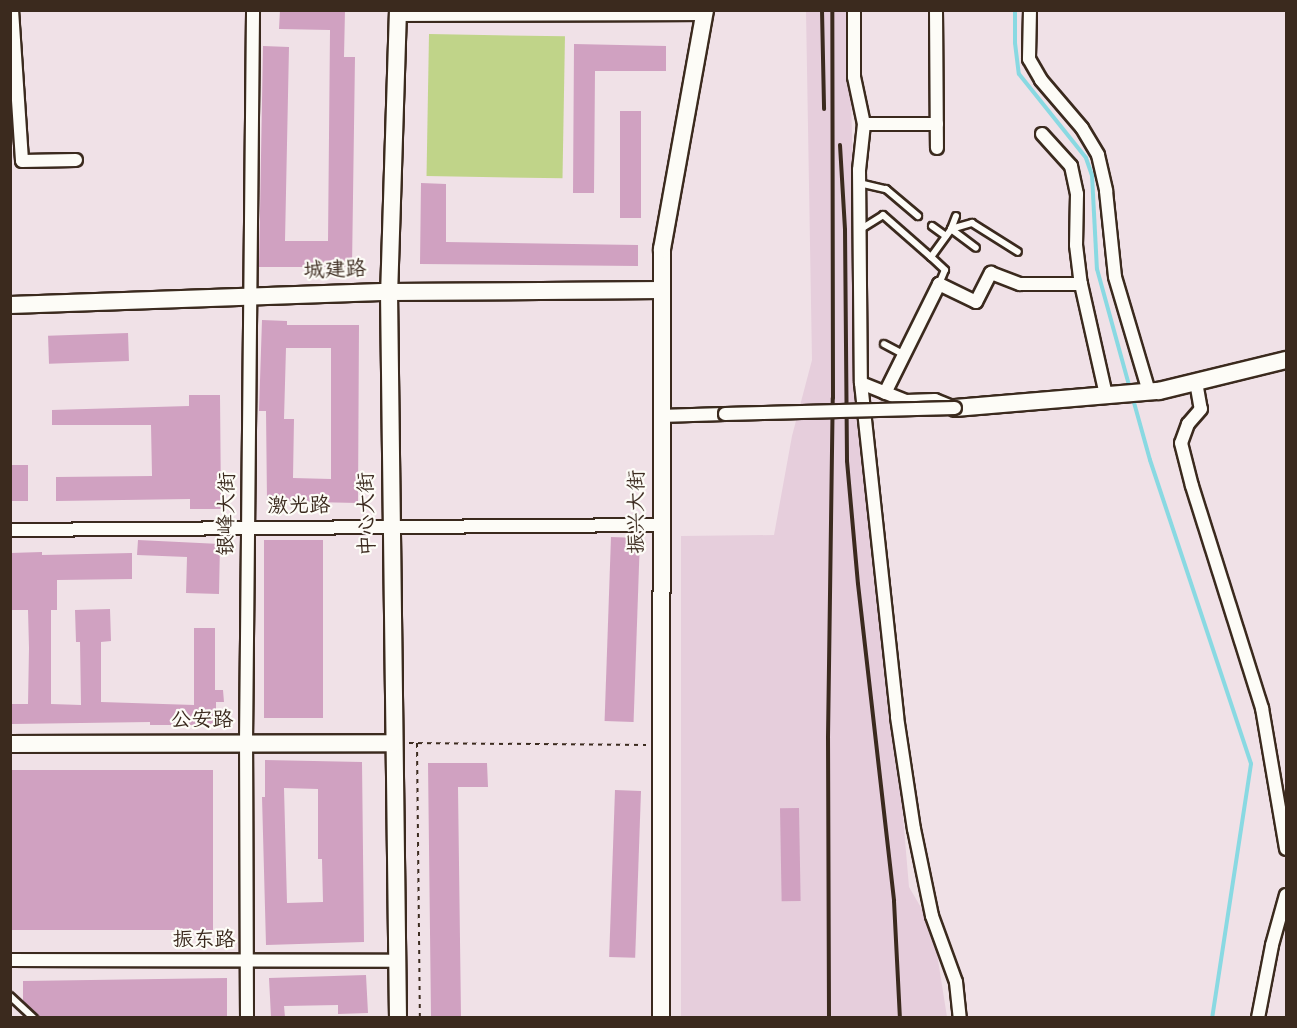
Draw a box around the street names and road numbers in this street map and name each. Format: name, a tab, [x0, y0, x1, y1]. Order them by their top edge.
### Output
street label: 城建路	[303, 257, 367, 285]
street label: 振兴大街	[625, 470, 651, 554]
street label: 银峰大街	[215, 472, 241, 556]
street label: 中心大街	[355, 472, 381, 556]
street label: 激光路	[267, 494, 331, 520]
street label: 公安路	[171, 708, 233, 734]
street label: 振东路	[173, 928, 235, 954]

